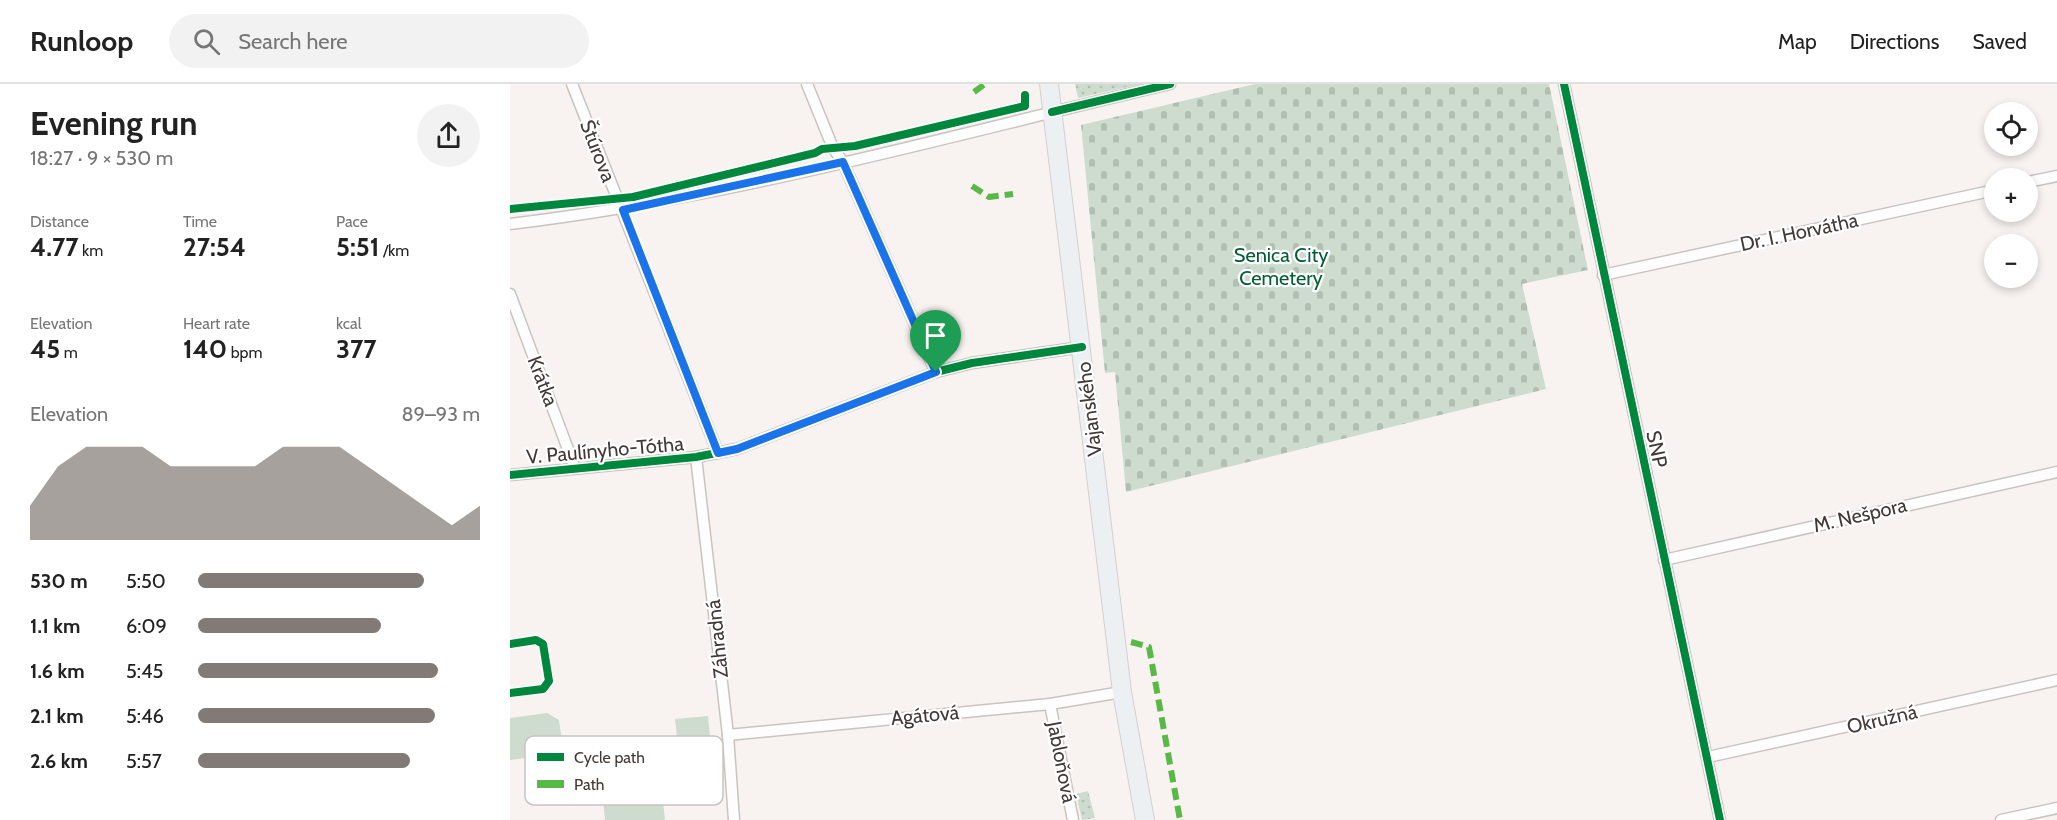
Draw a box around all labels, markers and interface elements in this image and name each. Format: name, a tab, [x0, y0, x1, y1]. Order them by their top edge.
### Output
search box	[169, 14, 589, 68]
text: Runloop	[30, 24, 133, 58]
icon: search	[190, 25, 223, 58]
text: Search here	[238, 28, 348, 55]
text: Map	[1778, 29, 1817, 54]
text: Directions	[1850, 29, 1939, 54]
text: Saved	[1972, 29, 2027, 54]
map controls	[1984, 102, 2038, 288]
button: locate	[1984, 102, 2038, 156]
text: Evening run	[30, 103, 197, 143]
button: share	[417, 104, 480, 167]
street label: Štúrova	[575, 116, 621, 186]
text: 18:27 · 9 × 530 m	[30, 146, 173, 170]
button: +	[1984, 168, 2038, 222]
street label: Dr. I. Horvátha	[1738, 208, 1861, 256]
text: Distance	[30, 212, 89, 231]
text: Time	[183, 212, 217, 231]
text: Pace	[336, 212, 368, 231]
text: 4.77	[30, 231, 78, 263]
text: 27:54	[183, 231, 246, 263]
text: 5:51	[336, 231, 379, 263]
button: −	[1984, 234, 2038, 288]
text: km	[78, 241, 103, 260]
text: /km	[379, 241, 409, 260]
park label: Senica City Cemetery	[1234, 243, 1328, 290]
pin	[910, 310, 961, 372]
text: Elevation	[30, 314, 93, 333]
text: Heart rate	[183, 314, 250, 333]
text: kcal	[336, 314, 362, 333]
icon: arrive	[919, 319, 952, 352]
text: 45	[30, 333, 60, 365]
text: 140	[183, 333, 227, 365]
text: 377	[336, 333, 377, 365]
text: m	[60, 343, 78, 362]
text: bpm	[227, 343, 263, 362]
street label: Krátka	[522, 352, 564, 410]
street label: Vajanského	[1071, 360, 1107, 458]
text: Elevation	[30, 402, 108, 426]
text: 89–93 m	[401, 402, 480, 426]
street label: SNP	[1641, 428, 1673, 470]
street label: V. Paulínyho-Tótha	[525, 431, 685, 469]
street label: M. Nešpora	[1811, 493, 1909, 537]
text: 530 m	[30, 569, 88, 593]
text: 5:50	[126, 569, 166, 593]
street label: Záhradná	[701, 598, 733, 679]
text: 1.1 km	[30, 614, 80, 638]
text: 6:09	[126, 614, 167, 638]
text: 1.6 km	[30, 659, 85, 683]
text: 5:45	[126, 659, 163, 683]
street label: Okružná	[1845, 699, 1920, 739]
street label: Agátová	[890, 700, 960, 730]
text: 2.1 km	[30, 704, 84, 728]
text: 5:46	[126, 704, 164, 728]
street label: Jabloňová	[1042, 718, 1082, 805]
legend	[525, 736, 723, 805]
text: Cycle path	[574, 748, 645, 767]
text: 2.6 km	[30, 749, 88, 773]
text: 5:57	[126, 749, 162, 773]
text: Path	[574, 775, 605, 794]

